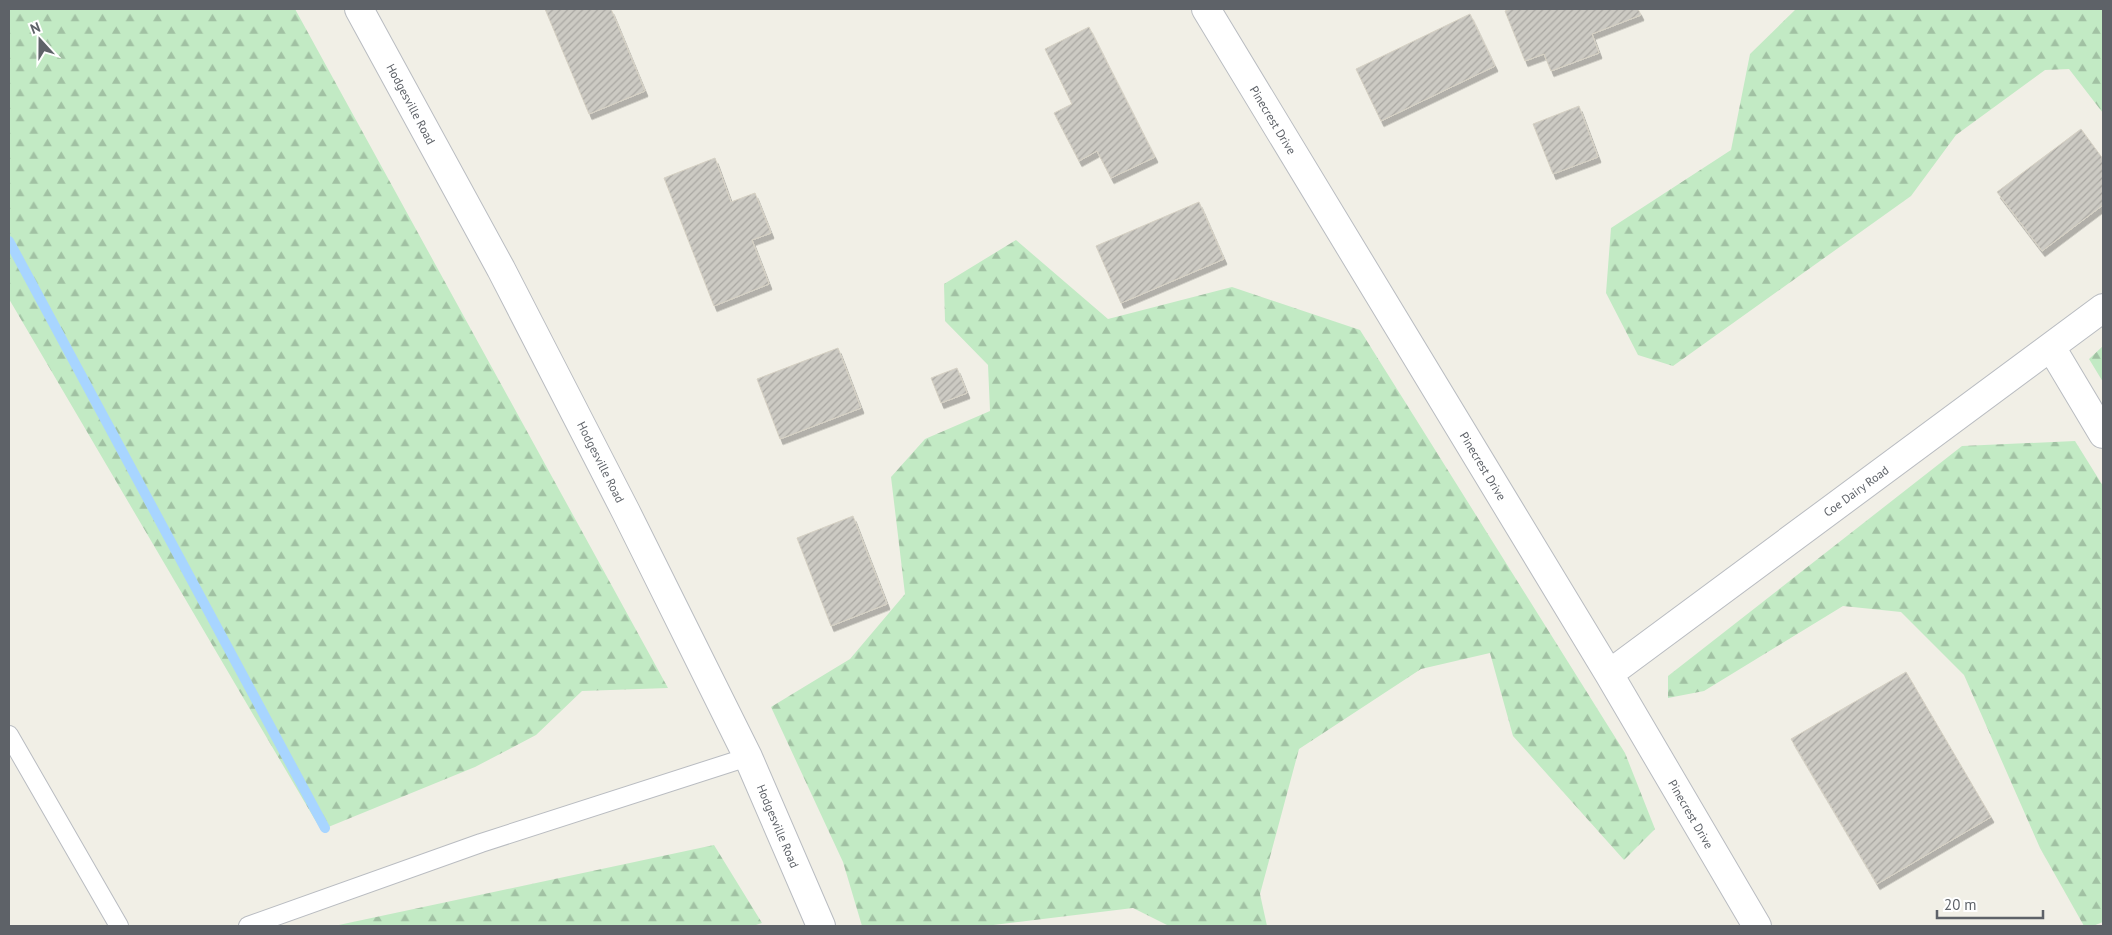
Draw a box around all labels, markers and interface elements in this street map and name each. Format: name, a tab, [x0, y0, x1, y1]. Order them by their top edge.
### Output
north arrow	[15, 15, 65, 65]
text: N	[28, 18, 43, 38]
street label: Hodgesville Road	[383, 61, 439, 147]
street label: Pinecrest Drive	[1247, 83, 1299, 157]
street label: Hodgesville Road	[574, 419, 628, 505]
street label: Pinecrest Drive	[1457, 429, 1509, 503]
street label: Coe Dairy Road	[1820, 462, 1892, 520]
street label: Pinecrest Drive	[1665, 777, 1717, 851]
street label: Hodgesville Road	[754, 782, 802, 870]
scale bar	[1937, 888, 2043, 920]
text: 20 m	[1944, 895, 1977, 914]

